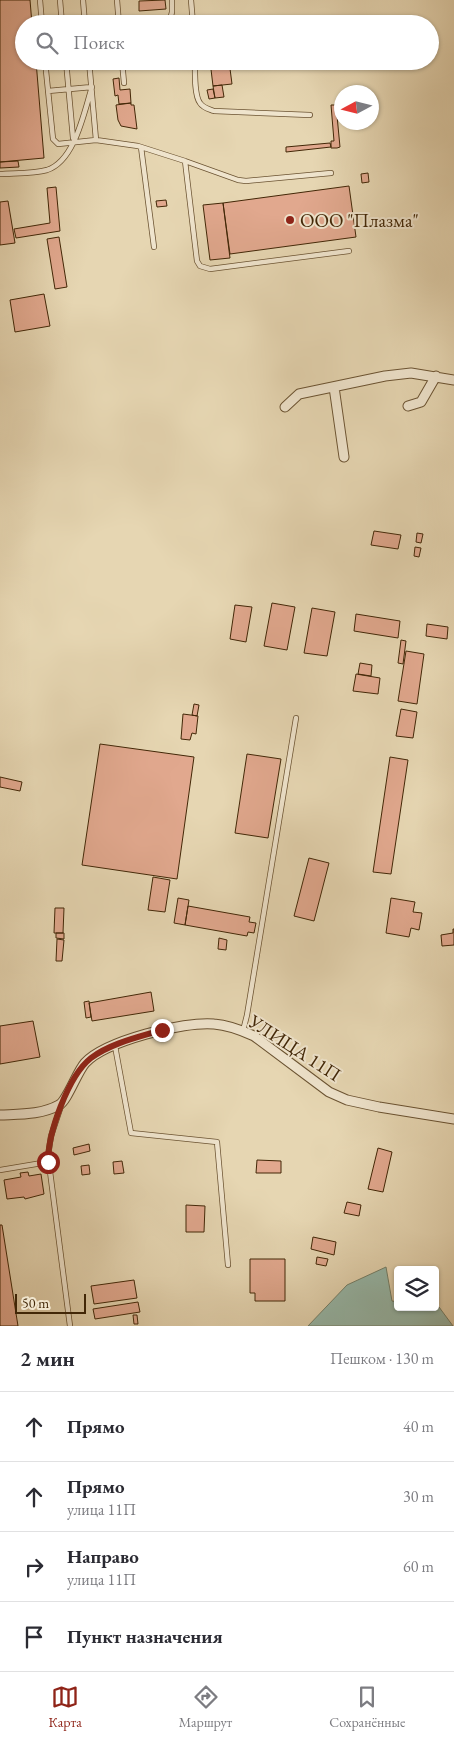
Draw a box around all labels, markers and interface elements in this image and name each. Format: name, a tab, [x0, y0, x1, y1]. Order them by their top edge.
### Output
search box	[15, 15, 439, 70]
icon: search	[33, 29, 61, 57]
text: Поиск	[73, 30, 125, 55]
north arrow	[334, 85, 379, 130]
place label: ООО "Плазма"	[300, 208, 419, 233]
marker: ООО "Плазма"	[284, 214, 296, 226]
street label: УЛИЦА 11П	[243, 1008, 346, 1087]
route end	[151, 1019, 174, 1042]
route start	[37, 1151, 60, 1174]
map controls	[394, 1266, 439, 1311]
button: layers	[394, 1266, 439, 1311]
scale bar	[15, 1291, 86, 1314]
text: 50 m	[22, 1294, 49, 1312]
text: 2 мин	[20, 1345, 75, 1372]
text: Пешком · 130 m	[330, 1348, 434, 1369]
icon: ahead	[20, 1413, 48, 1441]
text: Прямо	[67, 1414, 125, 1439]
text: 40 m	[403, 1416, 434, 1437]
text: Прямо	[67, 1474, 125, 1499]
icon: ahead	[20, 1483, 48, 1511]
text: 30 m	[403, 1486, 434, 1507]
text: улица 11П	[67, 1499, 136, 1520]
text: Направо	[67, 1544, 139, 1569]
icon: right	[20, 1553, 48, 1581]
text: 60 m	[403, 1556, 434, 1577]
text: улица 11П	[67, 1569, 136, 1590]
icon: arrive	[20, 1623, 48, 1651]
text: Пункт назначения	[67, 1624, 223, 1649]
tab: Карта	[48, 1683, 82, 1731]
tab: Маршрут	[179, 1683, 232, 1731]
tab: Сохранённые	[329, 1683, 406, 1731]

